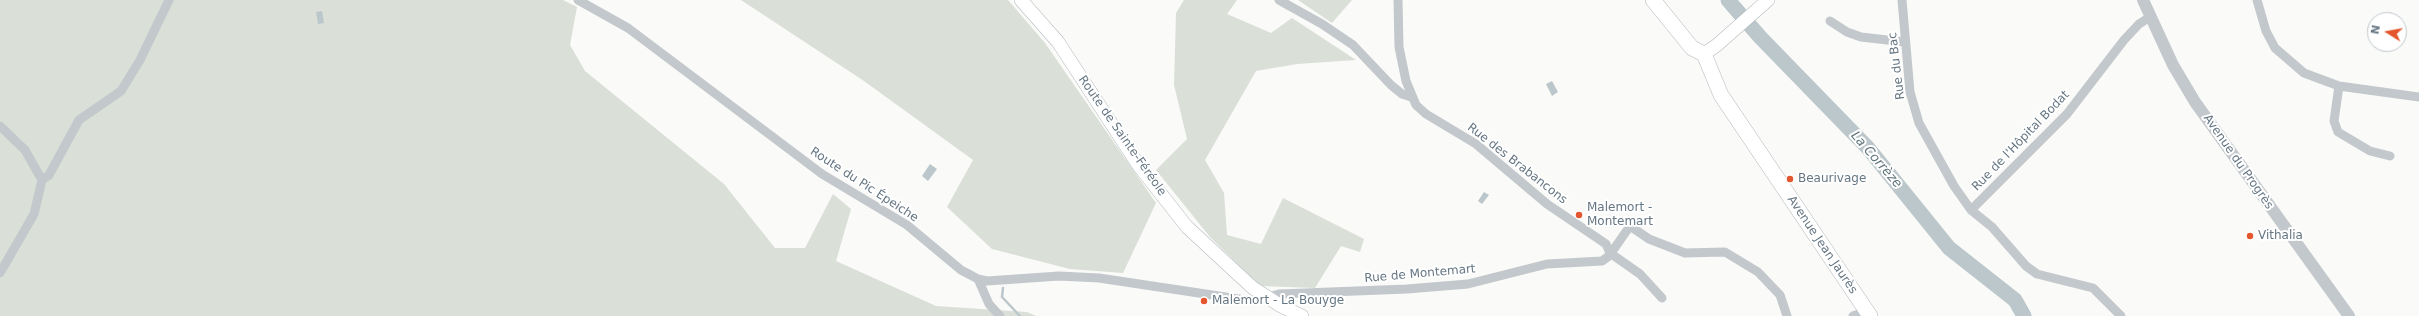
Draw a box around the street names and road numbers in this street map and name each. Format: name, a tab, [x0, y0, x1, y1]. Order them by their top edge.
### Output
street label: Rue du Bac	[1886, 31, 1908, 101]
street label: Route de Sainte-Féréole	[1075, 73, 1169, 199]
street label: Rue de l'Hôpital Bodat	[1969, 88, 2073, 194]
street label: Avenue du Progrès	[2200, 112, 2276, 212]
street label: Rue des Brabancons	[1464, 121, 1570, 207]
street label: Route du Pic Épeiche	[807, 145, 921, 225]
street label: Avenue Jean Jaurès	[1784, 193, 1860, 297]
street label: Rue de Montemart	[1364, 262, 1476, 286]

